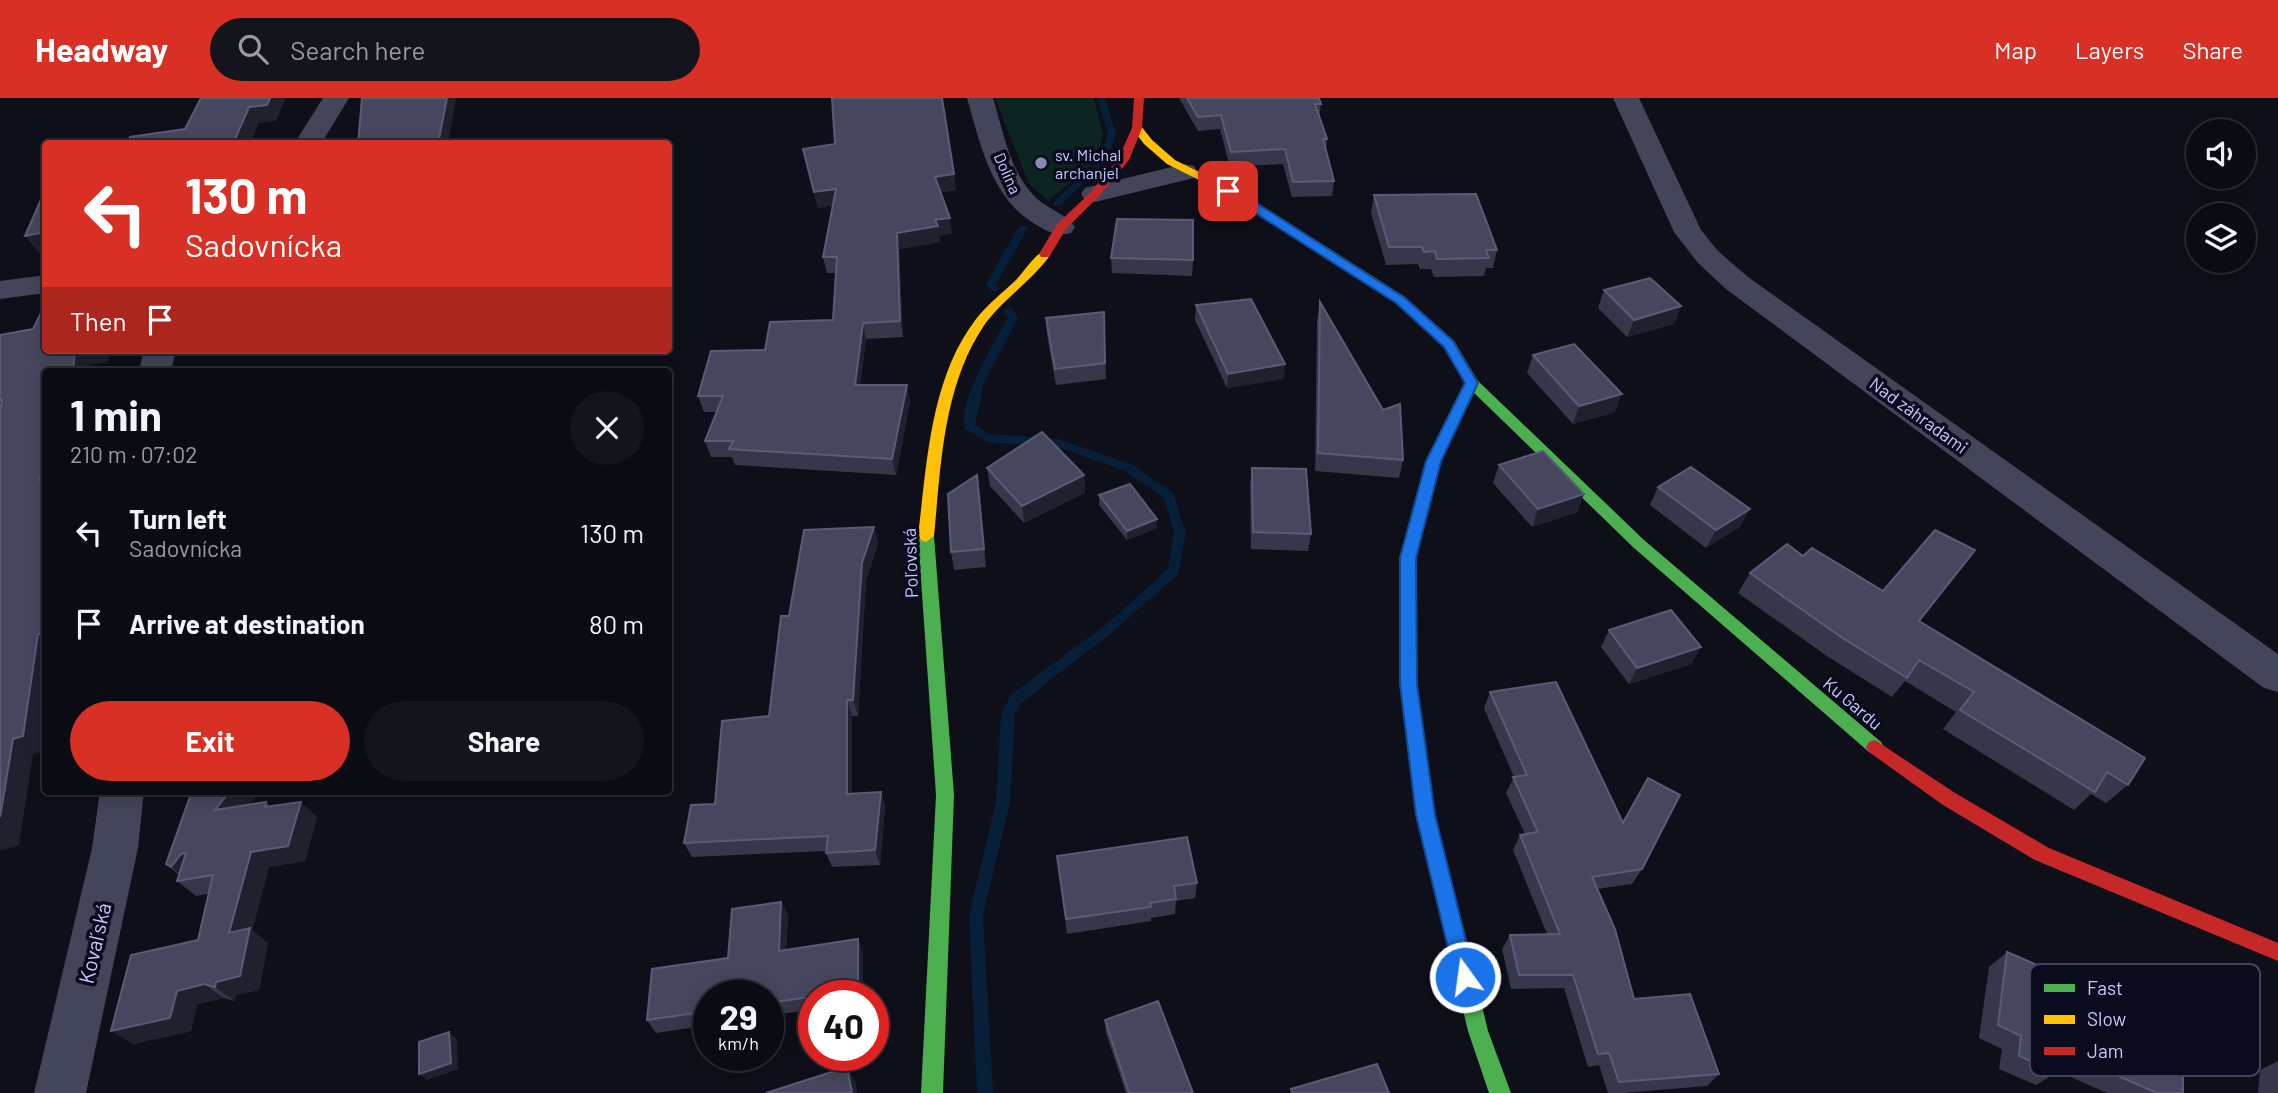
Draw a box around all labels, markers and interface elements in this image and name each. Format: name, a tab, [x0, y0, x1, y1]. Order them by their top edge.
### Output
search box	[210, 18, 700, 81]
text: Headway	[35, 29, 168, 69]
icon: search	[234, 30, 272, 68]
text: Search here	[290, 34, 425, 65]
text: Map	[1994, 35, 2037, 64]
text: Layers	[2075, 35, 2144, 64]
text: Share	[2182, 35, 2243, 64]
map controls	[2186, 119, 2256, 273]
button: sound	[2186, 119, 2256, 189]
place label: sv. Michal archanjel	[1055, 145, 1121, 182]
street label: Dolina	[991, 149, 1025, 197]
marker: sv. Michal archanjel	[1033, 155, 1049, 171]
pin	[1198, 161, 1258, 221]
text: 130 m	[185, 165, 307, 224]
icon: left	[70, 168, 161, 259]
icon: arrive	[1209, 172, 1247, 210]
button: layers	[2186, 203, 2256, 273]
text: Sadovnícka	[185, 225, 342, 263]
icon: arrive	[141, 301, 179, 339]
text: Then	[70, 305, 127, 336]
street label: Nad záhradami	[1866, 372, 1972, 458]
text: 1 min	[70, 389, 162, 439]
button: close	[570, 391, 644, 465]
text: 210 m · 07:02	[70, 440, 198, 468]
text: Turn left	[129, 503, 227, 534]
icon: left	[70, 514, 108, 552]
text: 130 m	[580, 517, 644, 548]
street label: Poľovská	[898, 528, 922, 598]
text: Sadovnícka	[129, 534, 242, 562]
icon: arrive	[70, 605, 108, 643]
text: Arrive at destination	[129, 608, 365, 639]
text: 80 m	[589, 608, 644, 639]
street label: Ku Gardu	[1819, 672, 1887, 734]
button: Exit	[70, 701, 350, 781]
button: Share	[364, 701, 644, 781]
street label: Kovaľská	[73, 900, 115, 986]
position arrow	[1428, 940, 1502, 1014]
legend	[2030, 964, 2260, 1076]
text: Fast	[2087, 976, 2123, 999]
speed limit sign: 40	[798, 980, 889, 1071]
text: 29	[719, 995, 758, 1037]
text: Slow	[2087, 1007, 2126, 1030]
text: km/h	[718, 1032, 759, 1054]
text: Jam	[2087, 1039, 2123, 1062]

